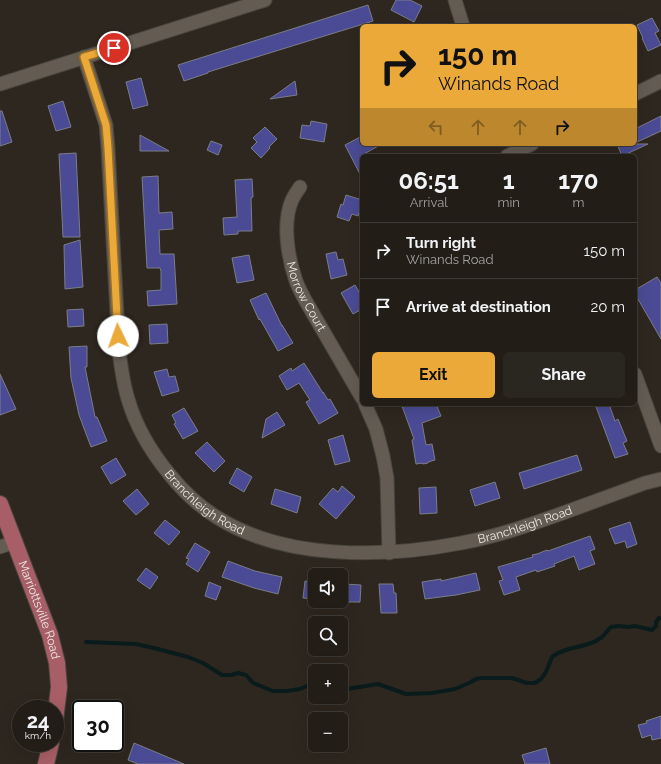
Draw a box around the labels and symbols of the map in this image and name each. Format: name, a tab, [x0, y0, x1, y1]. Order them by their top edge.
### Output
pin	[97, 31, 131, 65]
street label: Morrow Court	[284, 260, 329, 334]
position arrow	[97, 315, 139, 357]
street label: Branchleigh Road	[162, 467, 247, 538]
street label: Branchleigh Road	[476, 503, 574, 546]
street label: Marriottsville Road	[15, 559, 63, 660]
speed limit sign: 30	[72, 700, 124, 752]

